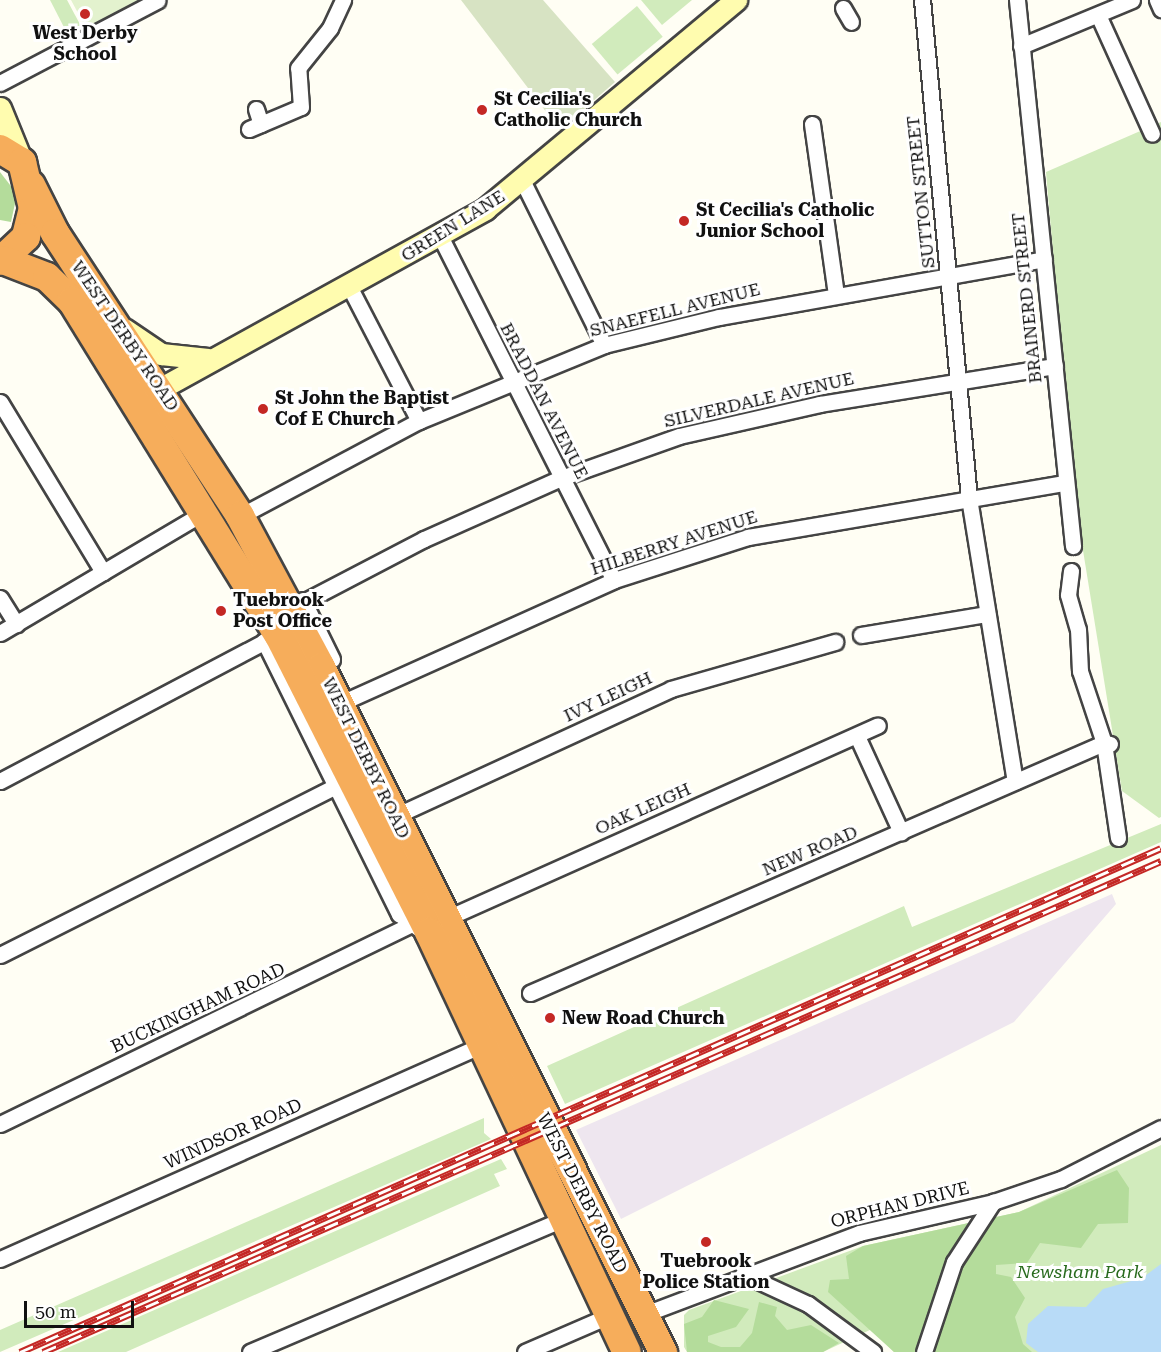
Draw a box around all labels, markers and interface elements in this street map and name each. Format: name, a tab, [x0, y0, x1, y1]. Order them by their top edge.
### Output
marker: West Derby School	[78, 7, 92, 21]
place label: West Derby School	[32, 23, 138, 66]
place label: St Cecilia's Catholic Church	[494, 89, 642, 132]
marker: St Cecilia's Catholic Church	[475, 103, 489, 117]
street label: SUTTON STREET	[902, 115, 940, 269]
street label: GREEN LANE	[397, 186, 509, 266]
place label: St Cecilia's Catholic Junior School	[696, 200, 874, 242]
street label: BRAINERD STREET	[1007, 212, 1047, 384]
marker: St Cecilia's Catholic Junior School	[677, 214, 691, 228]
street label: WEST DERBY ROAD	[67, 257, 183, 415]
street label: SNAEFELL AVENUE	[588, 278, 762, 342]
street label: BRADDAN AVENUE	[495, 319, 593, 483]
street label: SILVERDALE AVENUE	[662, 368, 856, 432]
place label: St John the Baptist Cof E Church	[275, 388, 449, 430]
marker: St John the Baptist Cof E Church	[256, 402, 270, 416]
street label: HILBERRY AVENUE	[588, 506, 760, 580]
place label: Tuebrook Post Office	[233, 590, 332, 632]
marker: Tuebrook Post Office	[214, 604, 228, 618]
street label: IVY LEIGH	[560, 667, 656, 727]
street label: WEST DERBY ROAD	[318, 674, 414, 842]
street label: OAK LEIGH	[592, 778, 694, 840]
street label: NEW ROAD	[759, 821, 861, 881]
street label: BUCKINGHAM ROAD	[108, 958, 288, 1058]
place label: New Road Church	[562, 1007, 725, 1029]
marker: New Road Church	[543, 1011, 557, 1025]
street label: WINDSOR ROAD	[161, 1094, 305, 1174]
street label: WEST DERBY ROAD	[532, 1109, 632, 1277]
street label: ORPHAN DRIVE	[828, 1177, 972, 1233]
marker: Tuebrook Police Station	[699, 1235, 713, 1249]
place label: Tuebrook Police Station	[642, 1251, 770, 1294]
park label: Newsham Park	[1017, 1261, 1143, 1283]
scale bar	[27, 1289, 136, 1327]
text: 50 m	[35, 1301, 76, 1322]

